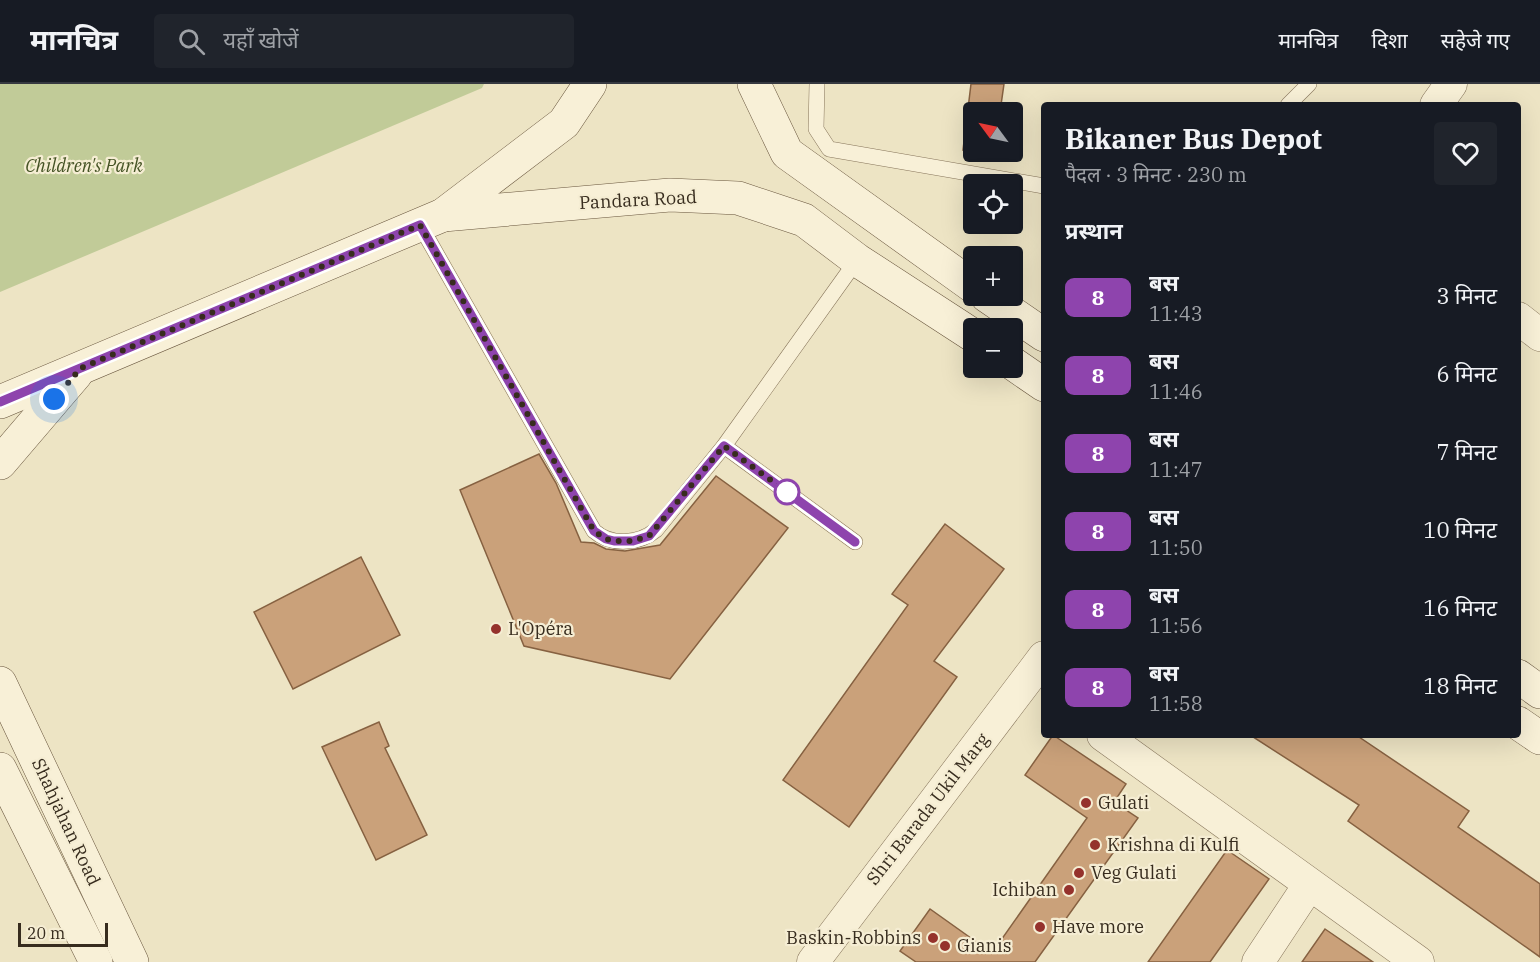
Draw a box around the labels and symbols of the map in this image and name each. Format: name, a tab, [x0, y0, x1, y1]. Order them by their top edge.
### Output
north arrow	[963, 102, 1023, 162]
park label: Children's Park	[25, 154, 143, 177]
street label: Pandara Road	[578, 185, 698, 214]
your location	[39, 384, 69, 414]
unlabelled marker	[774, 479, 800, 505]
place label: L'Opéra	[508, 617, 573, 640]
marker: L'Opéra	[489, 622, 503, 636]
street label: Shri Barada Ukil Marg	[861, 728, 994, 889]
street label: Shahjahan Road	[27, 754, 106, 889]
place label: Gulati	[1098, 791, 1150, 814]
marker: Gulati	[1079, 796, 1093, 810]
place label: Krishna di Kulfi	[1107, 833, 1240, 856]
marker: Krishna di Kulfi	[1088, 838, 1102, 852]
place label: Veg Gulati	[1091, 861, 1177, 884]
marker: Veg Gulati	[1072, 866, 1086, 880]
place label: Ichiban	[992, 878, 1057, 901]
marker: Ichiban	[1062, 883, 1076, 897]
place label: Have more	[1052, 915, 1144, 938]
scale bar	[18, 920, 108, 948]
marker: Have more	[1033, 920, 1047, 934]
place label: Baskin-Robbins	[786, 926, 921, 949]
marker: Baskin-Robbins	[926, 931, 940, 945]
place label: Gianis	[957, 934, 1011, 957]
marker: Gianis	[938, 939, 952, 953]

